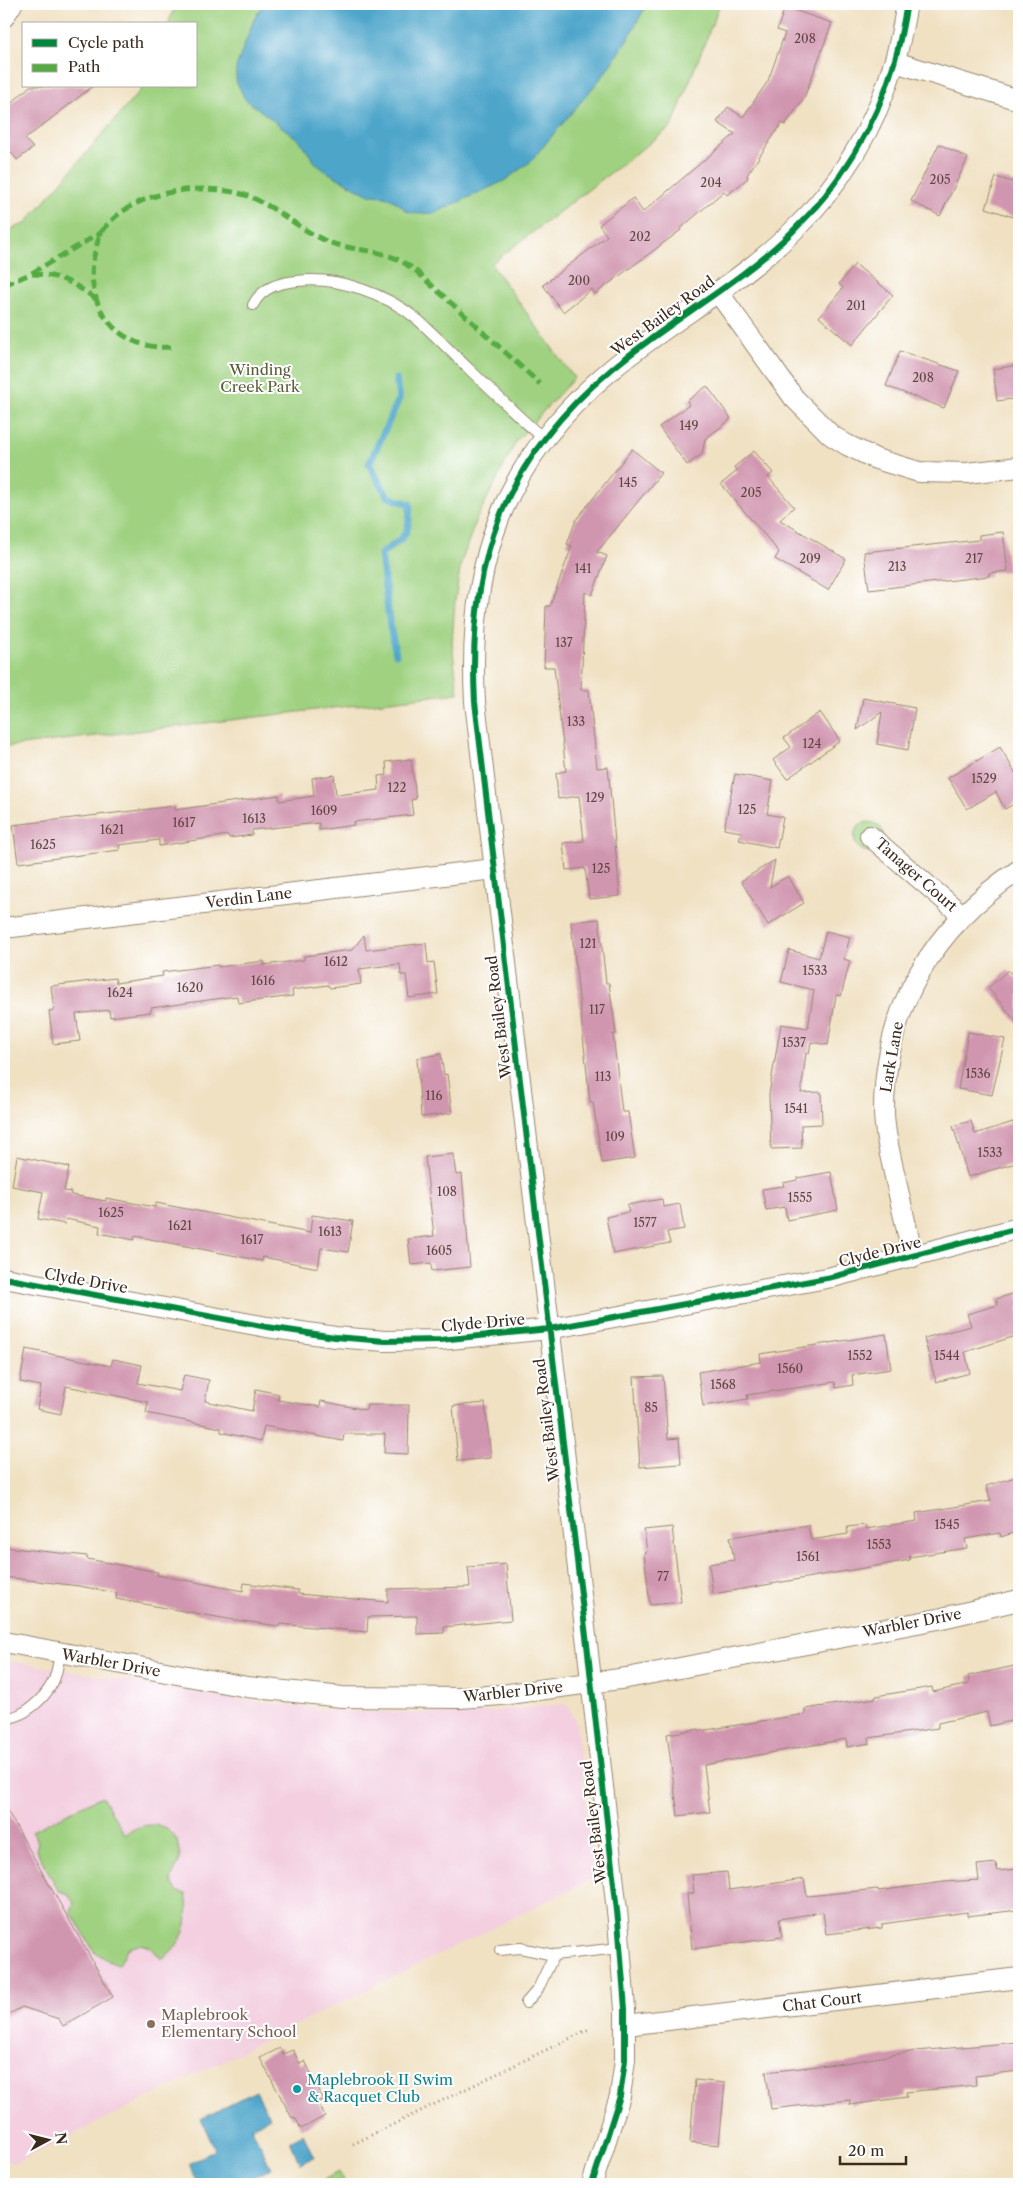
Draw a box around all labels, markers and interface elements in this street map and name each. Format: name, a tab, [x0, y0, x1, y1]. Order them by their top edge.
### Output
legend	[22, 22, 198, 88]
house number: 208	[794, 31, 816, 46]
text: Cycle path	[68, 33, 145, 52]
text: Path	[68, 57, 101, 76]
house number: 205	[929, 172, 951, 187]
house number: 204	[700, 175, 722, 190]
house number: 202	[629, 229, 651, 244]
street label: West Bailey Road	[606, 272, 718, 360]
house number: 200	[568, 273, 590, 288]
house number: 201	[846, 298, 866, 313]
park label: Winding Creek Park	[220, 360, 301, 396]
house number: 208	[912, 370, 934, 385]
house number: 149	[679, 418, 699, 433]
house number: 145	[619, 475, 637, 490]
house number: 205	[740, 485, 762, 500]
house number: 209	[799, 551, 821, 566]
house number: 217	[965, 551, 983, 566]
house number: 213	[888, 559, 906, 574]
house number: 141	[574, 561, 592, 576]
house number: 137	[555, 635, 573, 650]
house number: 133	[567, 714, 585, 729]
house number: 124	[803, 736, 822, 751]
house number: 1529	[971, 771, 997, 786]
house number: 122	[388, 780, 407, 795]
house number: 129	[586, 790, 604, 805]
house number: 125	[738, 802, 756, 817]
house number: 1609	[311, 803, 337, 818]
house number: 1613	[242, 811, 266, 826]
house number: 1617	[172, 815, 196, 830]
house number: 1621	[100, 822, 124, 837]
street label: Tanager Court	[871, 834, 962, 916]
house number: 1625	[30, 837, 56, 852]
house number: 125	[592, 861, 610, 876]
street label: Verdin Lane	[204, 883, 293, 912]
house number: 121	[580, 936, 597, 951]
house number: 1612	[324, 954, 348, 969]
street label: West Bailey Road	[482, 954, 516, 1081]
house number: 1533	[803, 963, 827, 978]
house number: 1616	[251, 973, 275, 988]
house number: 1620	[177, 980, 203, 995]
house number: 1624	[107, 985, 133, 1000]
house number: 117	[589, 1002, 605, 1017]
street label: Lark Lane	[876, 1020, 907, 1094]
house number: 1537	[782, 1035, 806, 1050]
house number: 1536	[965, 1066, 991, 1081]
house number: 113	[595, 1069, 611, 1084]
house number: 116	[425, 1088, 443, 1103]
house number: 1541	[784, 1101, 808, 1116]
house number: 109	[605, 1129, 625, 1144]
house number: 1533	[978, 1145, 1002, 1160]
house number: 108	[437, 1184, 457, 1199]
house number: 1555	[788, 1190, 812, 1205]
house number: 1625	[98, 1205, 124, 1220]
house number: 1577	[633, 1215, 657, 1230]
house number: 1621	[168, 1218, 192, 1233]
house number: 1613	[318, 1224, 342, 1239]
house number: 1617	[240, 1232, 264, 1247]
street label: Clyde Drive	[837, 1232, 923, 1271]
house number: 1605	[426, 1243, 452, 1258]
street label: Clyde Drive	[43, 1264, 129, 1297]
street label: Clyde Drive	[440, 1309, 526, 1336]
house number: 1552	[848, 1348, 873, 1363]
house number: 1544	[934, 1348, 960, 1363]
street label: West Bailey Road	[530, 1357, 564, 1484]
house number: 1560	[777, 1361, 803, 1376]
house number: 1568	[710, 1377, 736, 1392]
house number: 85	[644, 1400, 658, 1415]
house number: 1545	[934, 1517, 960, 1532]
house number: 1553	[867, 1537, 891, 1552]
house number: 1561	[796, 1549, 820, 1564]
house number: 77	[657, 1569, 669, 1584]
street label: Warbler Drive	[860, 1604, 963, 1642]
street label: Warbler Drive	[59, 1644, 162, 1681]
street label: Warbler Drive	[461, 1677, 564, 1706]
street label: West Bailey Road	[577, 1759, 611, 1886]
street label: Chat Court	[781, 1987, 863, 2016]
place label: Maplebrook Elementary School	[161, 2005, 297, 2041]
marker: Maplebrook Elementary School	[145, 2018, 157, 2030]
place label: Maplebrook II Swim & Racquet Club	[307, 2070, 453, 2106]
marker: Maplebrook II Swim & Racquet Club	[291, 2083, 303, 2095]
north arrow	[22, 2116, 72, 2166]
text: N	[51, 2131, 71, 2146]
scale bar	[840, 2133, 907, 2165]
text: 20 m	[848, 2141, 884, 2160]

